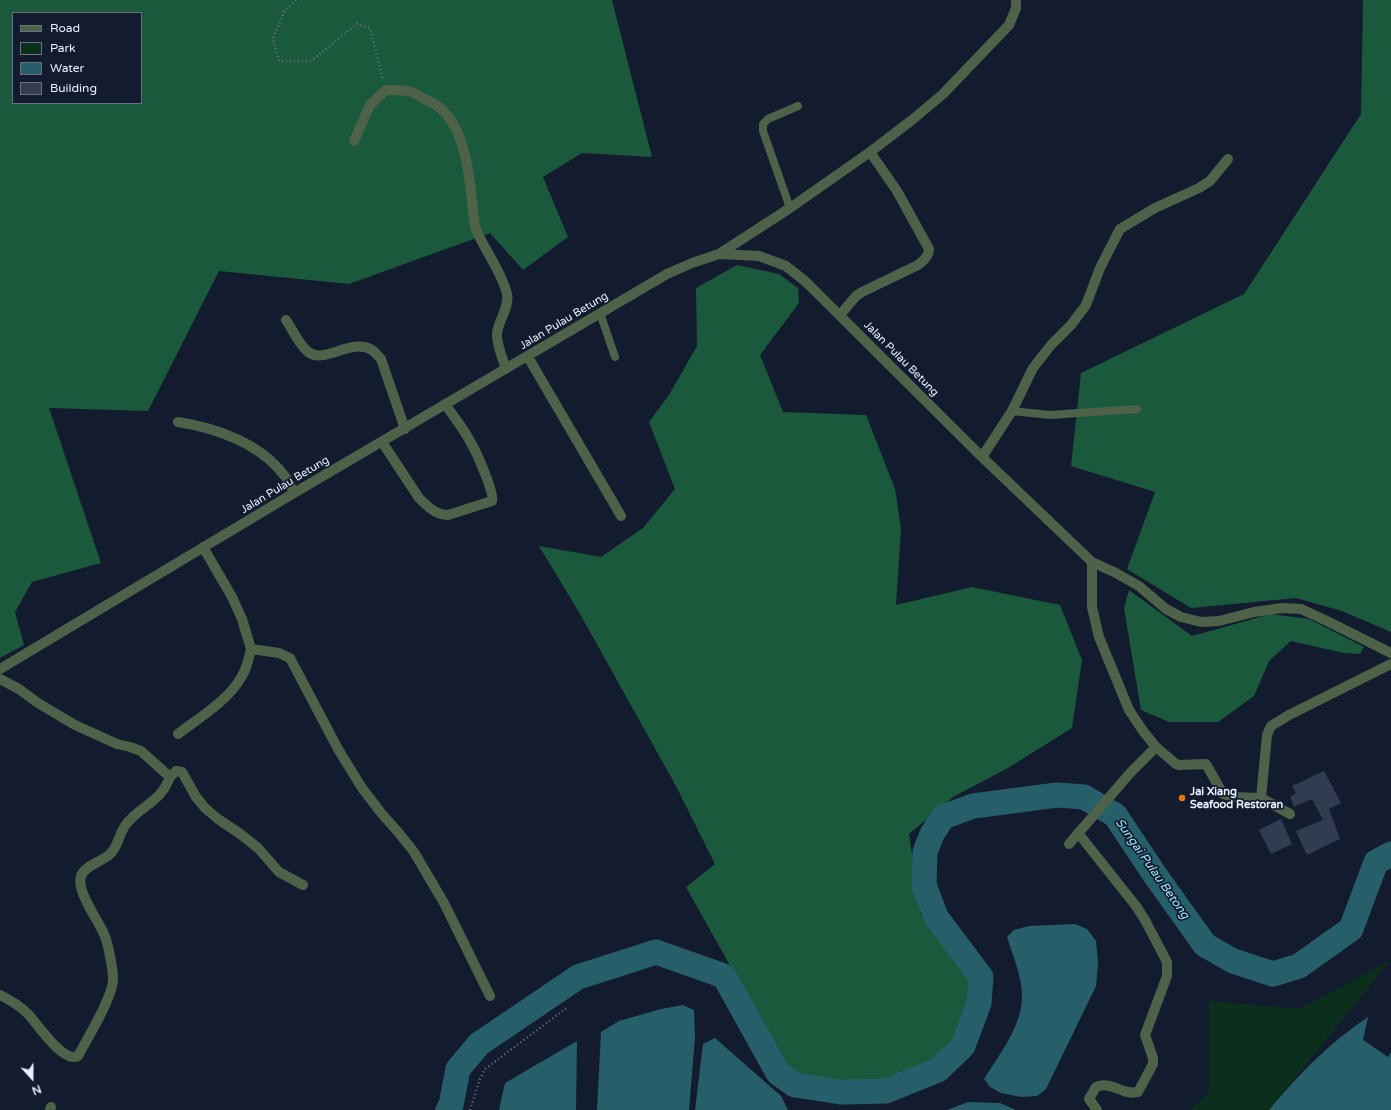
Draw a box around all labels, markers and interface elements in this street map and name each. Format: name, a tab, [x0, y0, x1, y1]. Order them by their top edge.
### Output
legend	[12, 12, 142, 104]
text: Road	[50, 21, 80, 35]
text: Park	[50, 41, 76, 55]
text: Water	[50, 61, 84, 75]
text: Building	[50, 81, 97, 95]
street label: Jalan Pulau Betung	[517, 289, 611, 353]
street label: Jalan Pulau Betung	[861, 319, 941, 399]
street label: Jalan Pulau Betung	[238, 453, 332, 517]
place label: Jai Xiang Seafood Restoran	[1190, 785, 1283, 811]
marker: Jai Xiang Seafood Restoran	[1177, 793, 1187, 803]
water label: Sungai Pulau Betong	[1112, 816, 1192, 922]
north arrow	[12, 1058, 52, 1098]
text: N	[30, 1082, 43, 1097]

